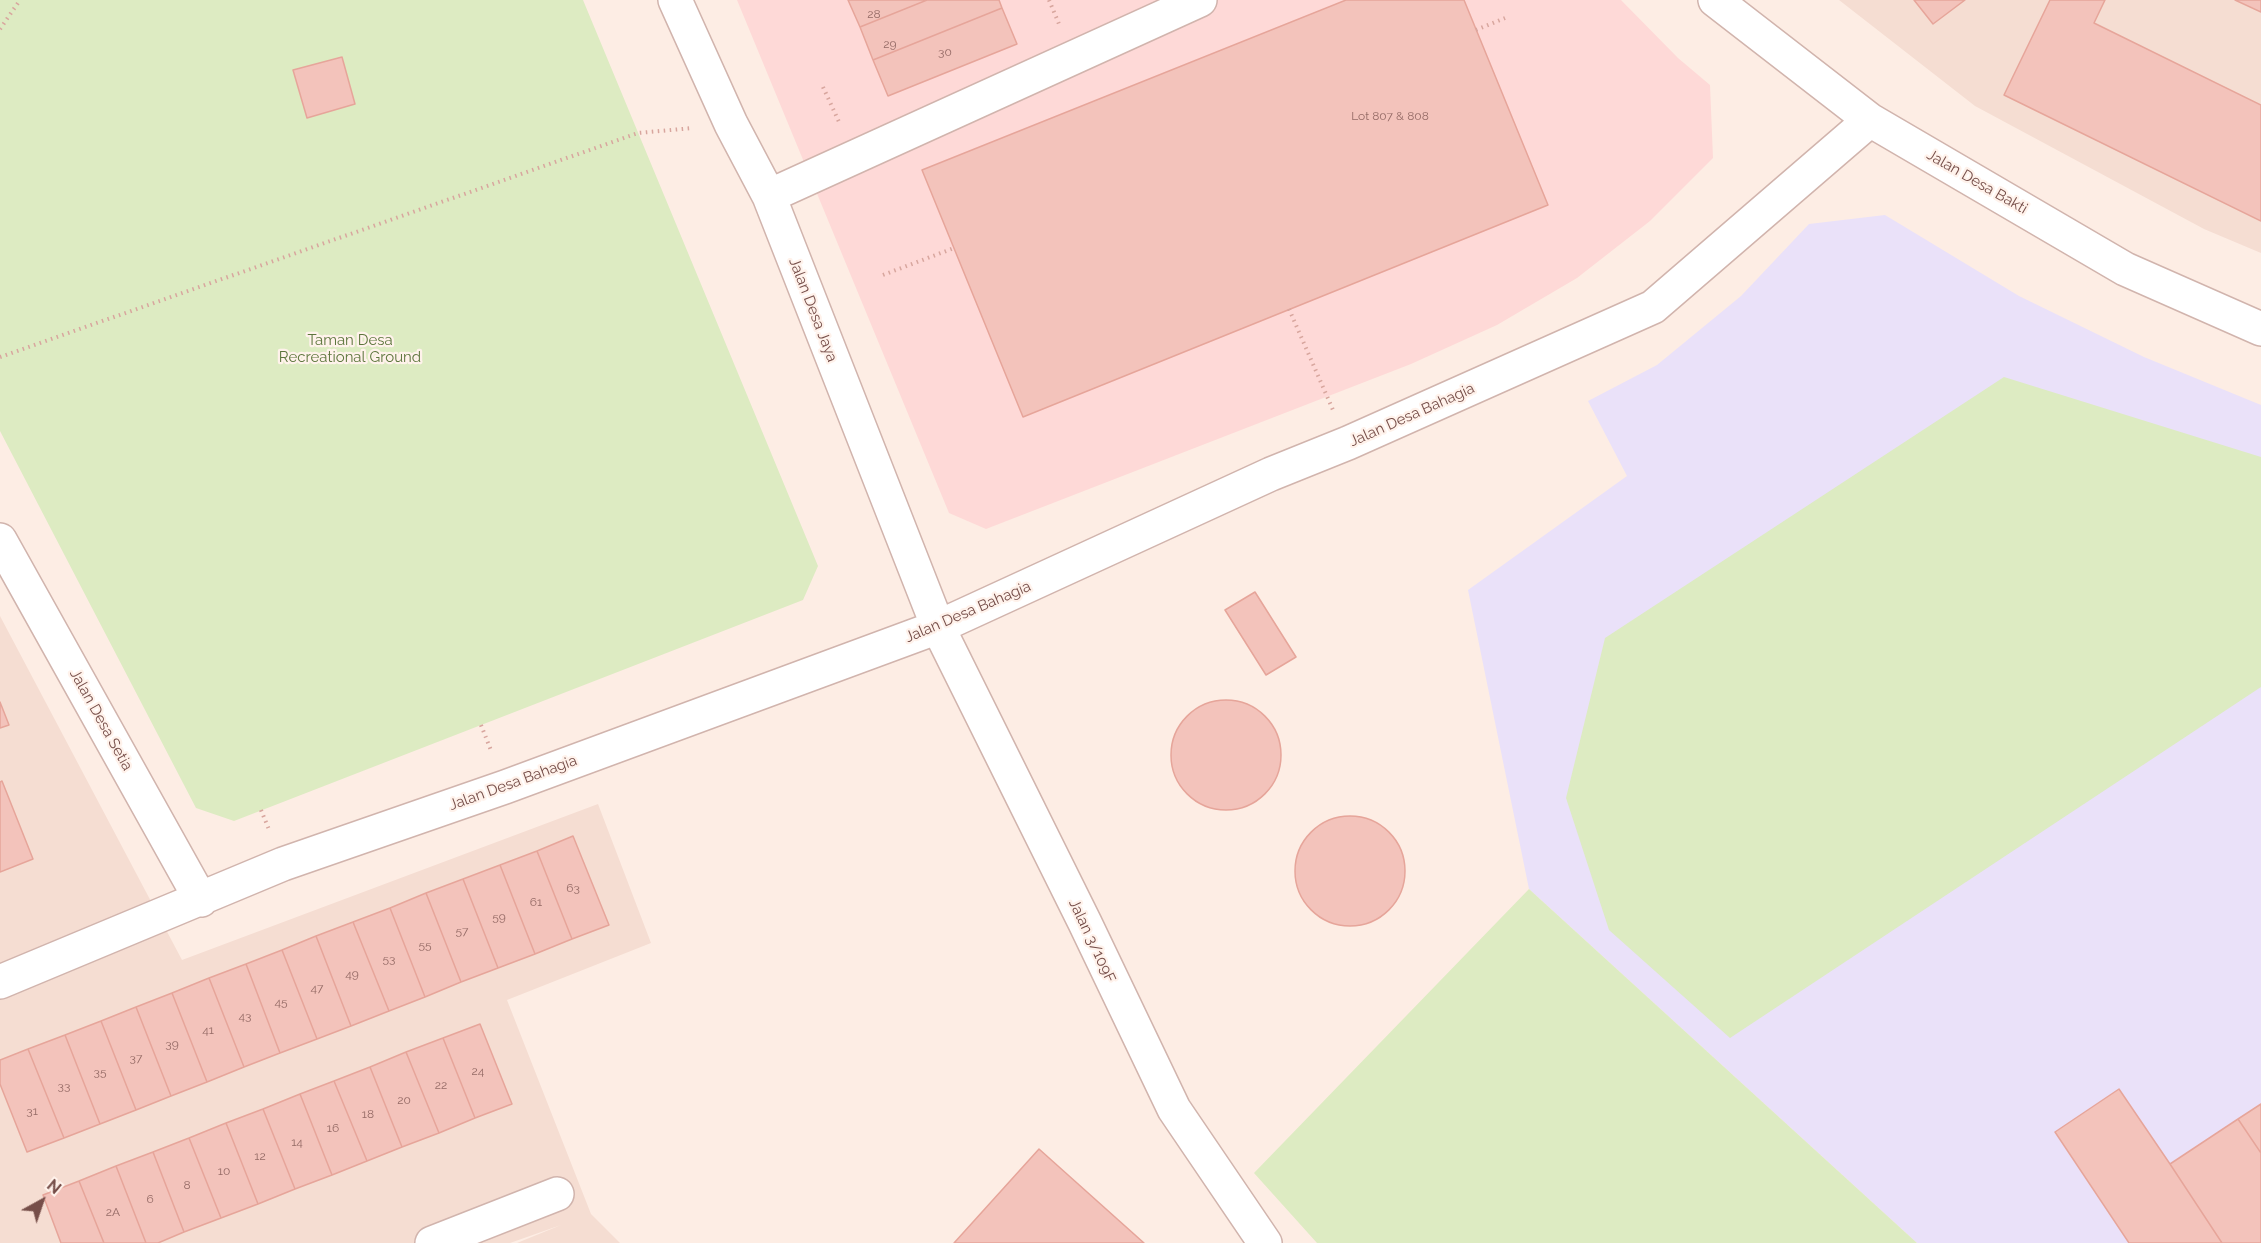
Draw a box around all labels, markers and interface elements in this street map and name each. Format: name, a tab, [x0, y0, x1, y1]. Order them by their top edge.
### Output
house number: 28	[867, 7, 881, 21]
house number: 29	[883, 37, 897, 51]
house number: 30	[938, 45, 952, 59]
house number: Lot 807 & 808	[1351, 109, 1429, 123]
street label: Jalan Desa Bakti	[1923, 146, 2031, 218]
street label: Jalan Desa Jaya	[785, 255, 841, 365]
park label: Taman Desa Recreational Ground	[279, 331, 421, 366]
street label: Jalan Desa Bahagia	[1347, 379, 1477, 451]
street label: Jalan Desa Bahagia	[903, 577, 1033, 647]
street label: Jalan Desa Setia	[66, 666, 136, 774]
street label: Jalan Desa Bahagia	[447, 752, 579, 814]
house number: 63	[566, 881, 580, 895]
house number: 61	[530, 895, 542, 909]
street label: Jalan 3/109F	[1065, 896, 1119, 986]
house number: 59	[492, 910, 506, 924]
house number: 57	[456, 924, 468, 938]
house number: 55	[418, 938, 432, 952]
house number: 53	[383, 952, 395, 966]
house number: 49	[345, 967, 359, 981]
house number: 47	[311, 981, 323, 995]
house number: 45	[274, 995, 288, 1009]
house number: 43	[239, 1009, 251, 1023]
house number: 41	[202, 1023, 214, 1037]
house number: 39	[165, 1037, 179, 1051]
house number: 37	[130, 1051, 142, 1065]
house number: 24	[472, 1064, 484, 1078]
house number: 35	[94, 1065, 106, 1079]
house number: 22	[435, 1078, 447, 1092]
house number: 33	[58, 1079, 70, 1093]
house number: 20	[397, 1093, 411, 1107]
house number: 31	[26, 1104, 38, 1118]
house number: 18	[362, 1107, 374, 1121]
house number: 16	[327, 1121, 339, 1135]
house number: 14	[291, 1135, 303, 1149]
house number: 12	[254, 1149, 266, 1163]
house number: 10	[218, 1164, 230, 1178]
north arrow	[12, 1171, 72, 1231]
text: N	[43, 1176, 65, 1198]
house number: 8	[183, 1178, 191, 1192]
house number: 6	[146, 1192, 154, 1206]
house number: 2A	[106, 1205, 120, 1219]

